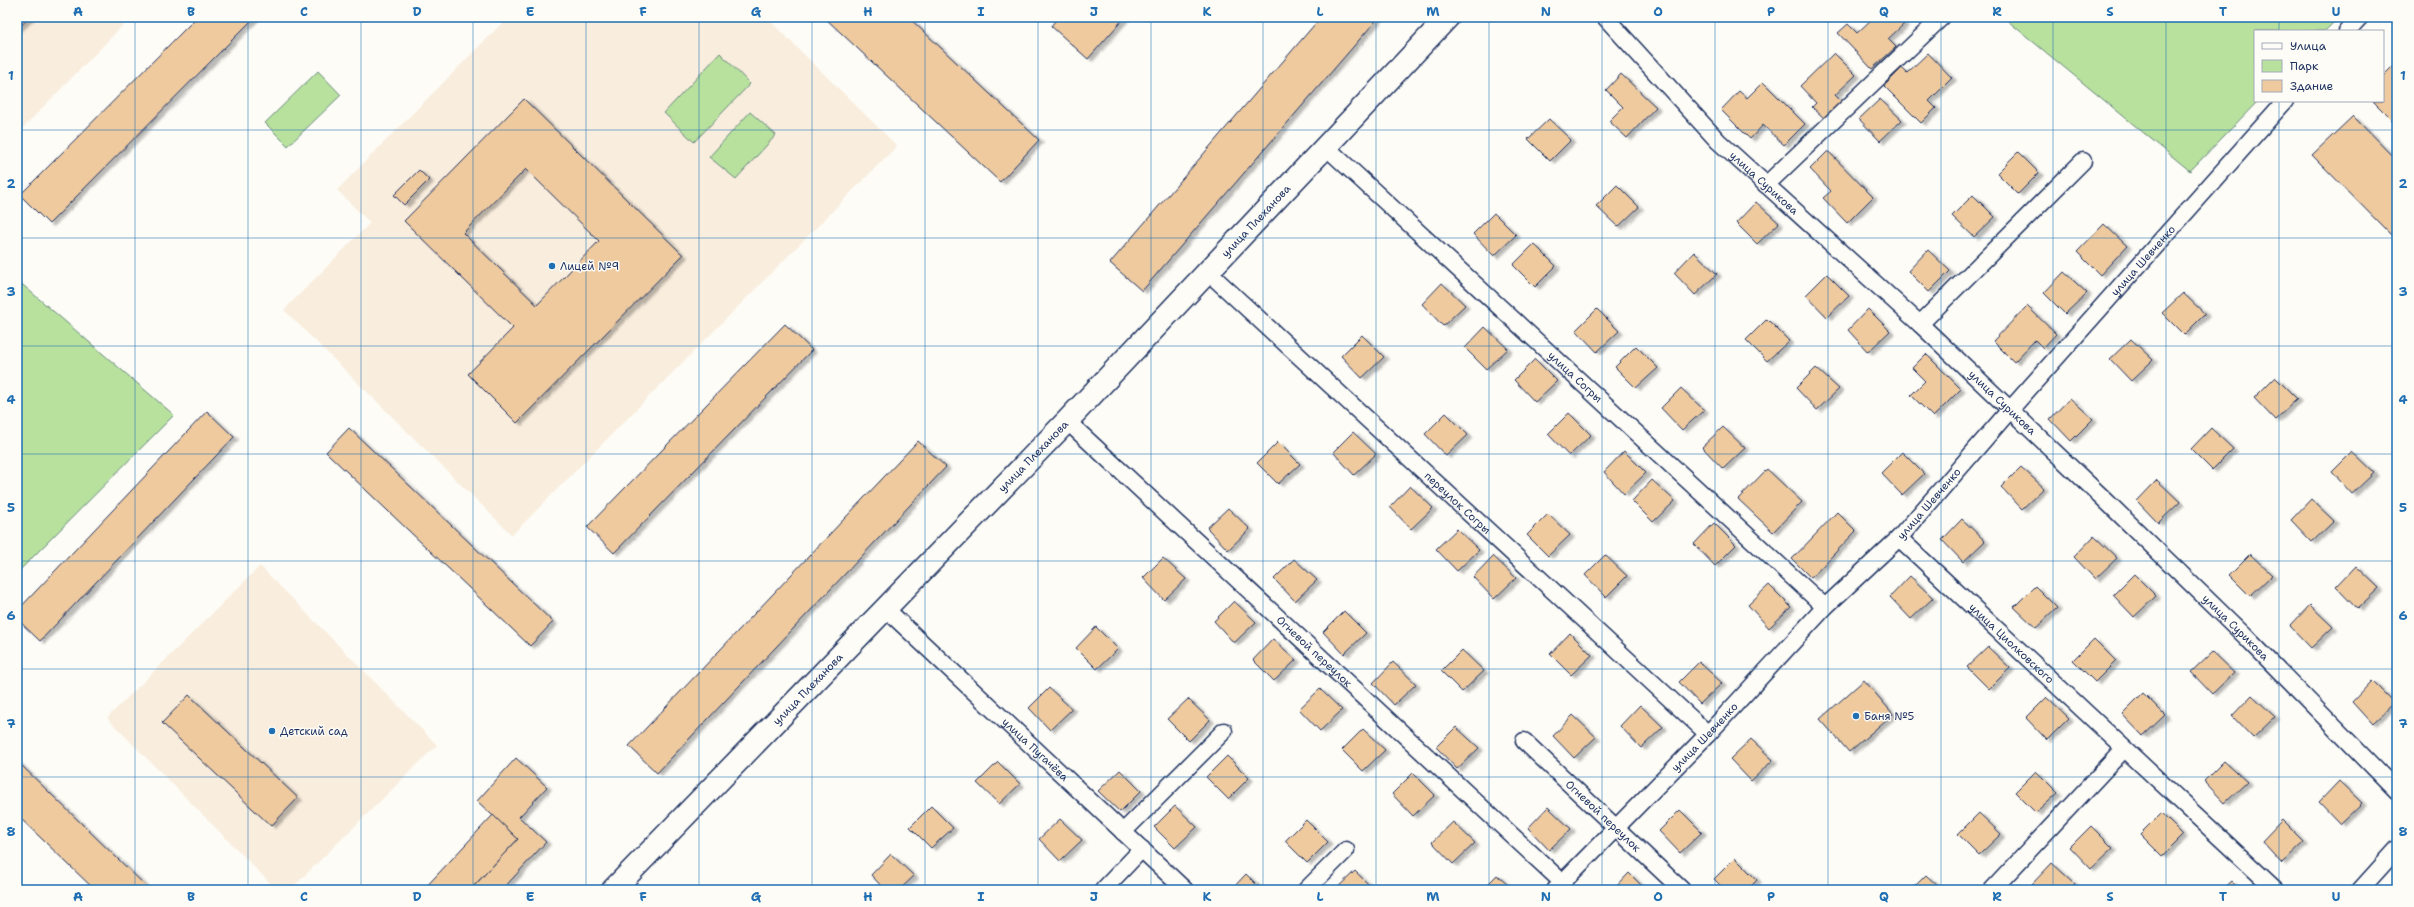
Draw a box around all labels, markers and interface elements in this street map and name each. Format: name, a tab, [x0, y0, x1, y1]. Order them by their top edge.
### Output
text: A	[73, 3, 83, 20]
text: B	[187, 3, 195, 20]
text: C	[300, 3, 308, 20]
text: D	[412, 3, 422, 20]
text: E	[526, 3, 535, 20]
text: F	[639, 3, 647, 20]
text: G	[751, 3, 762, 20]
text: H	[863, 3, 873, 20]
text: I	[977, 3, 985, 20]
text: J	[1090, 3, 1098, 20]
text: K	[1203, 3, 1212, 20]
text: L	[1316, 3, 1324, 20]
text: M	[1426, 3, 1440, 20]
text: N	[1541, 3, 1551, 20]
text: O	[1653, 3, 1663, 20]
text: P	[1767, 3, 1775, 20]
text: Q	[1879, 3, 1889, 20]
text: R	[1992, 3, 2002, 20]
text: S	[2106, 3, 2114, 20]
text: T	[2219, 3, 2227, 20]
text: U	[2332, 3, 2341, 20]
legend	[2254, 30, 2384, 102]
text: Улица	[2290, 38, 2327, 54]
text: Парк	[2290, 58, 2319, 74]
text: 1	[8, 67, 14, 84]
text: 1	[2400, 67, 2406, 84]
text: Здание	[2290, 78, 2334, 94]
street label: улица Сурикова	[1726, 148, 1802, 218]
text: 2	[6, 175, 16, 192]
text: 2	[2398, 175, 2408, 192]
street label: улица Плеханова	[1218, 181, 1294, 260]
street label: улица Шевченко	[2107, 222, 2179, 299]
place label: Лицей №9	[560, 259, 619, 274]
marker: Лицей №9	[547, 261, 557, 271]
text: 3	[6, 283, 16, 300]
text: 3	[2398, 283, 2408, 300]
street label: улица Согры	[1545, 348, 1606, 406]
street label: улица Сурикова	[1965, 367, 2040, 438]
text: 4	[6, 391, 16, 408]
text: 4	[2398, 391, 2408, 408]
street label: улица Плеханова	[995, 417, 1072, 495]
street label: улица Шевченко	[1894, 464, 1964, 542]
street label: переулок Согры	[1421, 468, 1494, 537]
text: 5	[7, 499, 15, 516]
text: 5	[2399, 499, 2407, 516]
street label: улица Сурикова	[2199, 591, 2272, 664]
street label: улица Циолковского	[1966, 600, 2058, 687]
text: 6	[6, 607, 16, 624]
text: 6	[2398, 607, 2408, 624]
street label: Огневой переулок	[1273, 612, 1356, 690]
street label: улица Плеханова	[769, 649, 846, 728]
street label: улица Шевченко	[1668, 699, 1741, 775]
place label: Баня №5	[1864, 709, 1914, 724]
marker: Баня №5	[1851, 711, 1861, 721]
street label: улица Пугачёва	[999, 714, 1072, 784]
text: 7	[6, 715, 16, 732]
text: 7	[2398, 715, 2408, 732]
place label: Детский сад	[280, 724, 348, 739]
marker: Детский сад	[267, 726, 277, 736]
street label: Огневой переулок	[1562, 777, 1644, 855]
text: 8	[6, 823, 16, 840]
text: 8	[2398, 823, 2408, 840]
text: A	[73, 888, 83, 905]
text: B	[187, 888, 195, 905]
text: C	[300, 888, 308, 905]
text: D	[412, 888, 422, 905]
text: E	[526, 888, 535, 905]
text: F	[639, 888, 647, 905]
text: G	[751, 888, 762, 905]
text: H	[863, 888, 873, 905]
text: I	[977, 888, 985, 905]
text: J	[1090, 888, 1098, 905]
text: K	[1203, 888, 1212, 905]
text: L	[1316, 888, 1324, 905]
text: M	[1426, 888, 1440, 905]
text: N	[1541, 888, 1551, 905]
text: O	[1653, 888, 1663, 905]
text: P	[1767, 888, 1775, 905]
text: Q	[1879, 888, 1889, 905]
text: R	[1992, 888, 2002, 905]
text: S	[2106, 888, 2114, 905]
text: T	[2219, 888, 2227, 905]
text: U	[2332, 888, 2341, 905]

